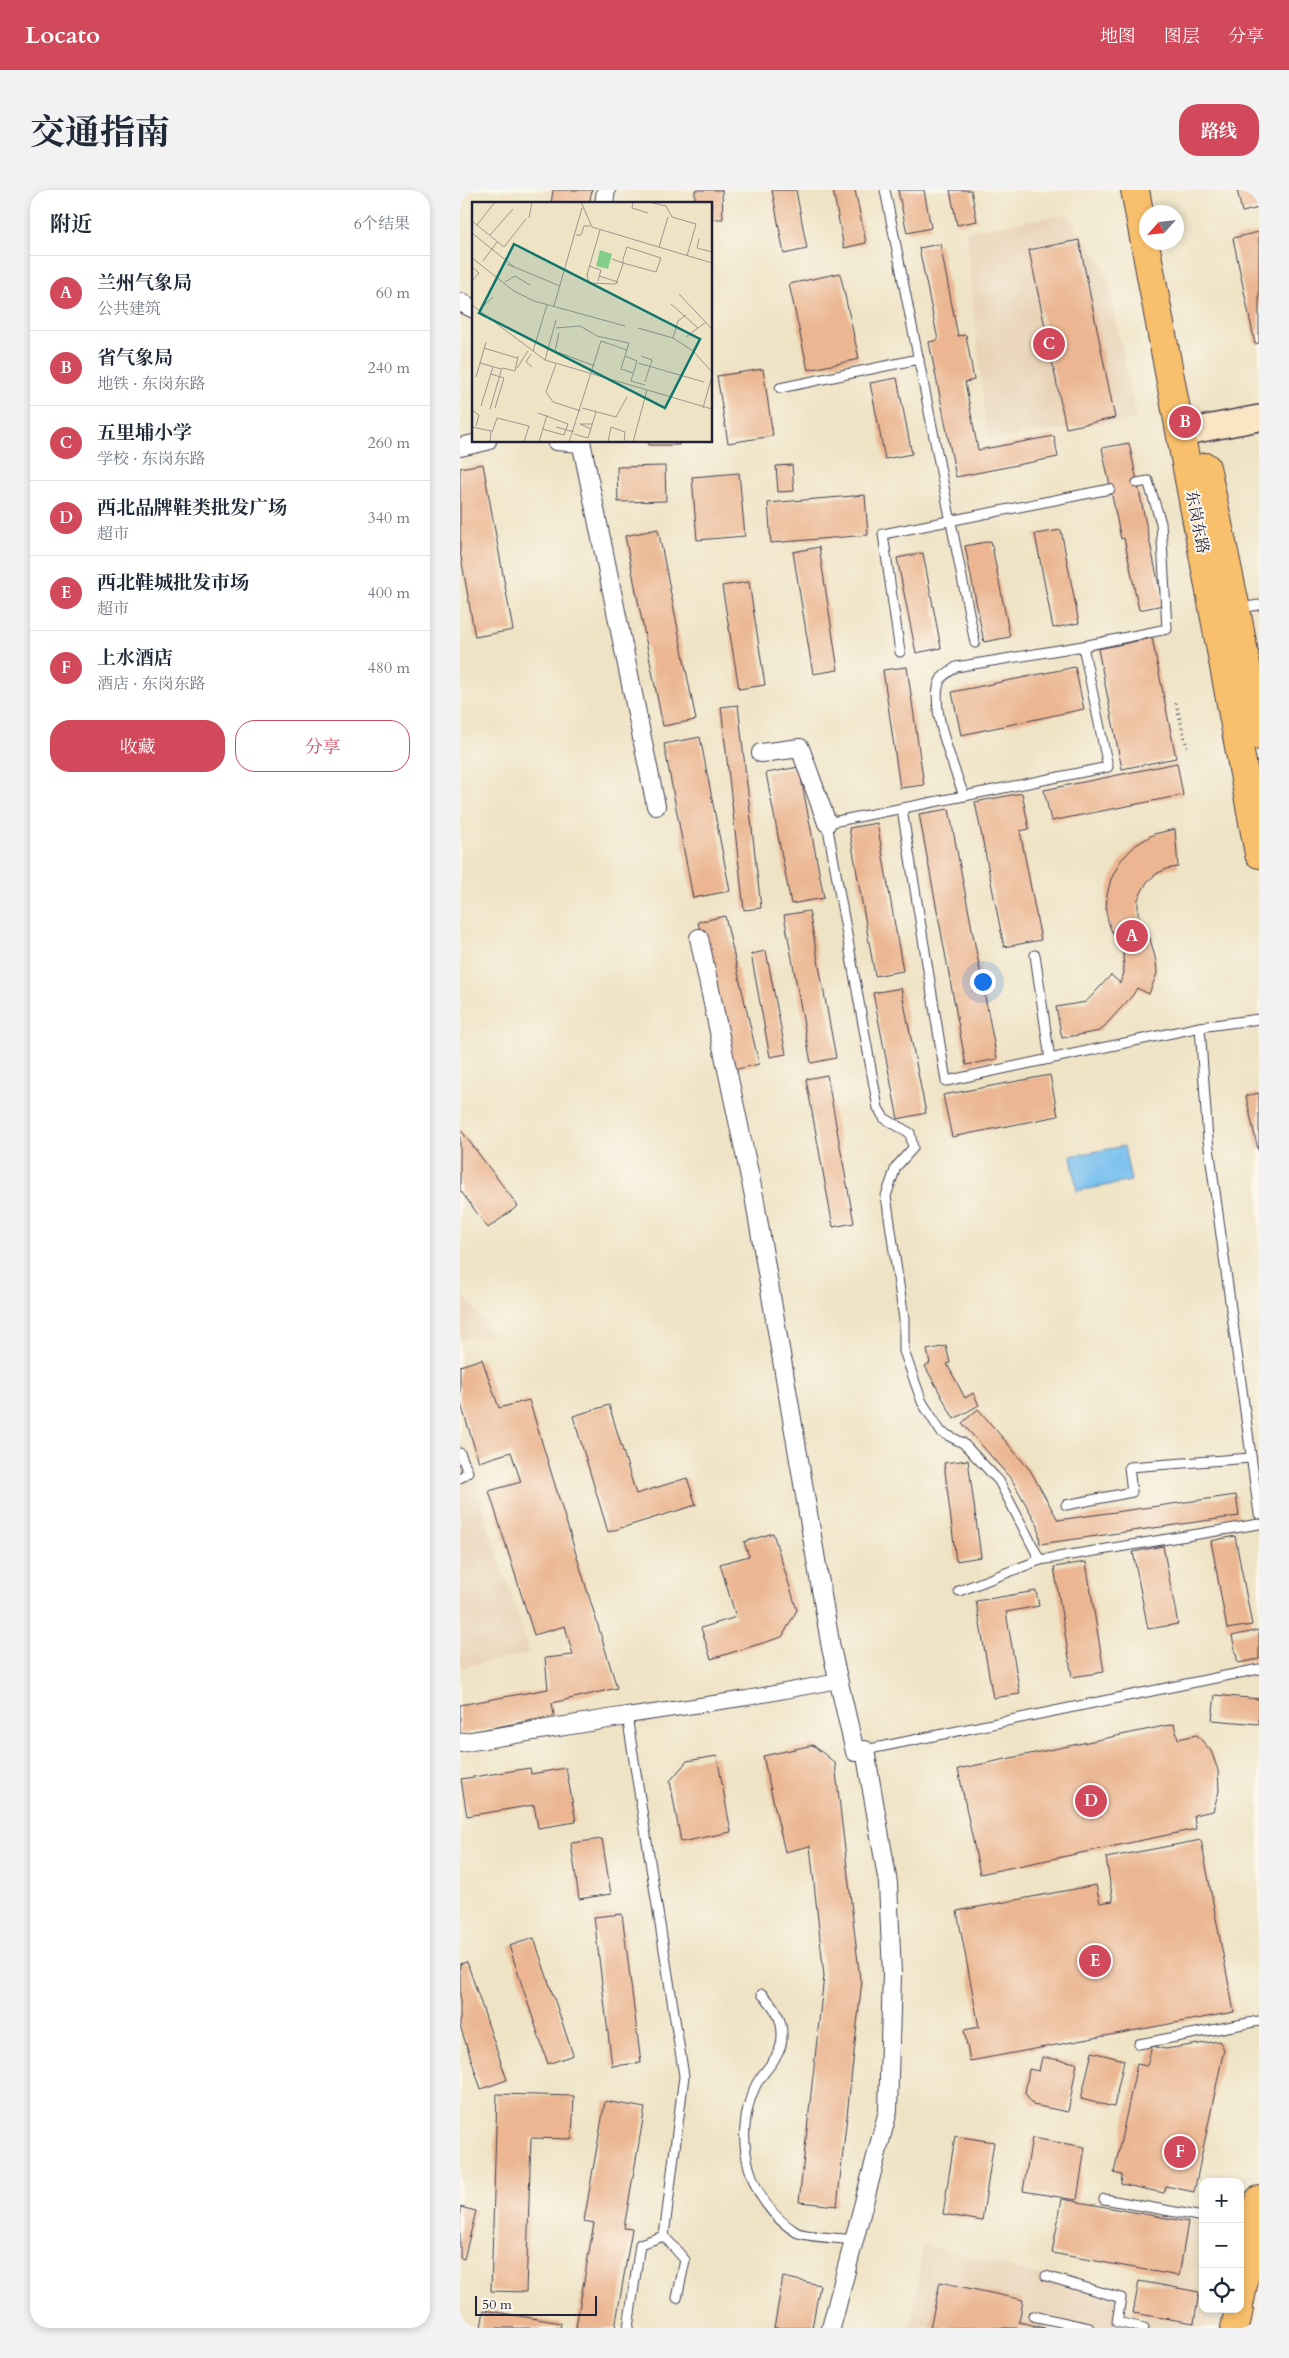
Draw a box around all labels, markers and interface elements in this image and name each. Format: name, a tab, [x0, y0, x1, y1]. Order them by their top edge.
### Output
text: Locato	[25, 19, 100, 52]
text: 地图	[1100, 24, 1136, 49]
text: 图层	[1164, 24, 1200, 49]
text: 分享	[1228, 24, 1264, 49]
button: 路线	[1179, 104, 1259, 156]
text: 交通指南	[30, 109, 170, 157]
inset map	[472, 202, 712, 442]
north arrow	[1139, 205, 1184, 250]
text: 附近	[50, 210, 92, 239]
text: 6个结果	[354, 213, 410, 235]
text: 兰州气象局	[97, 270, 192, 296]
text: A	[60, 282, 72, 304]
text: 60 m	[376, 282, 410, 304]
text: 公共建筑	[97, 298, 161, 320]
pin: C	[1033, 325, 1065, 363]
text: 省气象局	[97, 345, 173, 371]
text: B	[60, 357, 72, 379]
text: 240 m	[368, 357, 410, 379]
text: 地铁 · 东岗东路	[97, 373, 206, 395]
pin: B	[1169, 403, 1201, 441]
text: 五里埔小学	[97, 420, 192, 446]
text: C	[60, 432, 72, 454]
text: 260 m	[368, 432, 410, 454]
text: 学校 · 东岗东路	[97, 448, 206, 470]
street label: 东岗东路	[1180, 488, 1214, 556]
text: 西北品牌鞋类批发广场	[97, 495, 287, 521]
text: D	[59, 507, 73, 529]
text: 340 m	[368, 507, 410, 529]
text: 超市	[97, 523, 129, 545]
text: 西北鞋城批发市场	[97, 570, 249, 596]
text: E	[61, 582, 71, 604]
text: 400 m	[368, 582, 410, 604]
text: 超市	[97, 598, 129, 620]
text: 上水酒店	[97, 645, 173, 671]
text: F	[61, 657, 71, 679]
text: 480 m	[368, 657, 410, 679]
text: 酒店 · 东岗东路	[97, 673, 206, 695]
button: 收藏	[50, 720, 225, 772]
button: 分享	[235, 720, 410, 772]
pin: A	[1116, 917, 1148, 955]
your location	[970, 969, 996, 995]
pin: D	[1075, 1782, 1107, 1820]
pin: E	[1079, 1942, 1111, 1980]
pin: F	[1164, 2133, 1196, 2171]
map controls	[1199, 2178, 1244, 2313]
button: +	[1199, 2178, 1244, 2223]
button: −	[1199, 2223, 1244, 2268]
button: locate	[1199, 2268, 1244, 2313]
scale bar	[475, 2293, 598, 2316]
text: 50 m	[482, 2295, 512, 2314]

